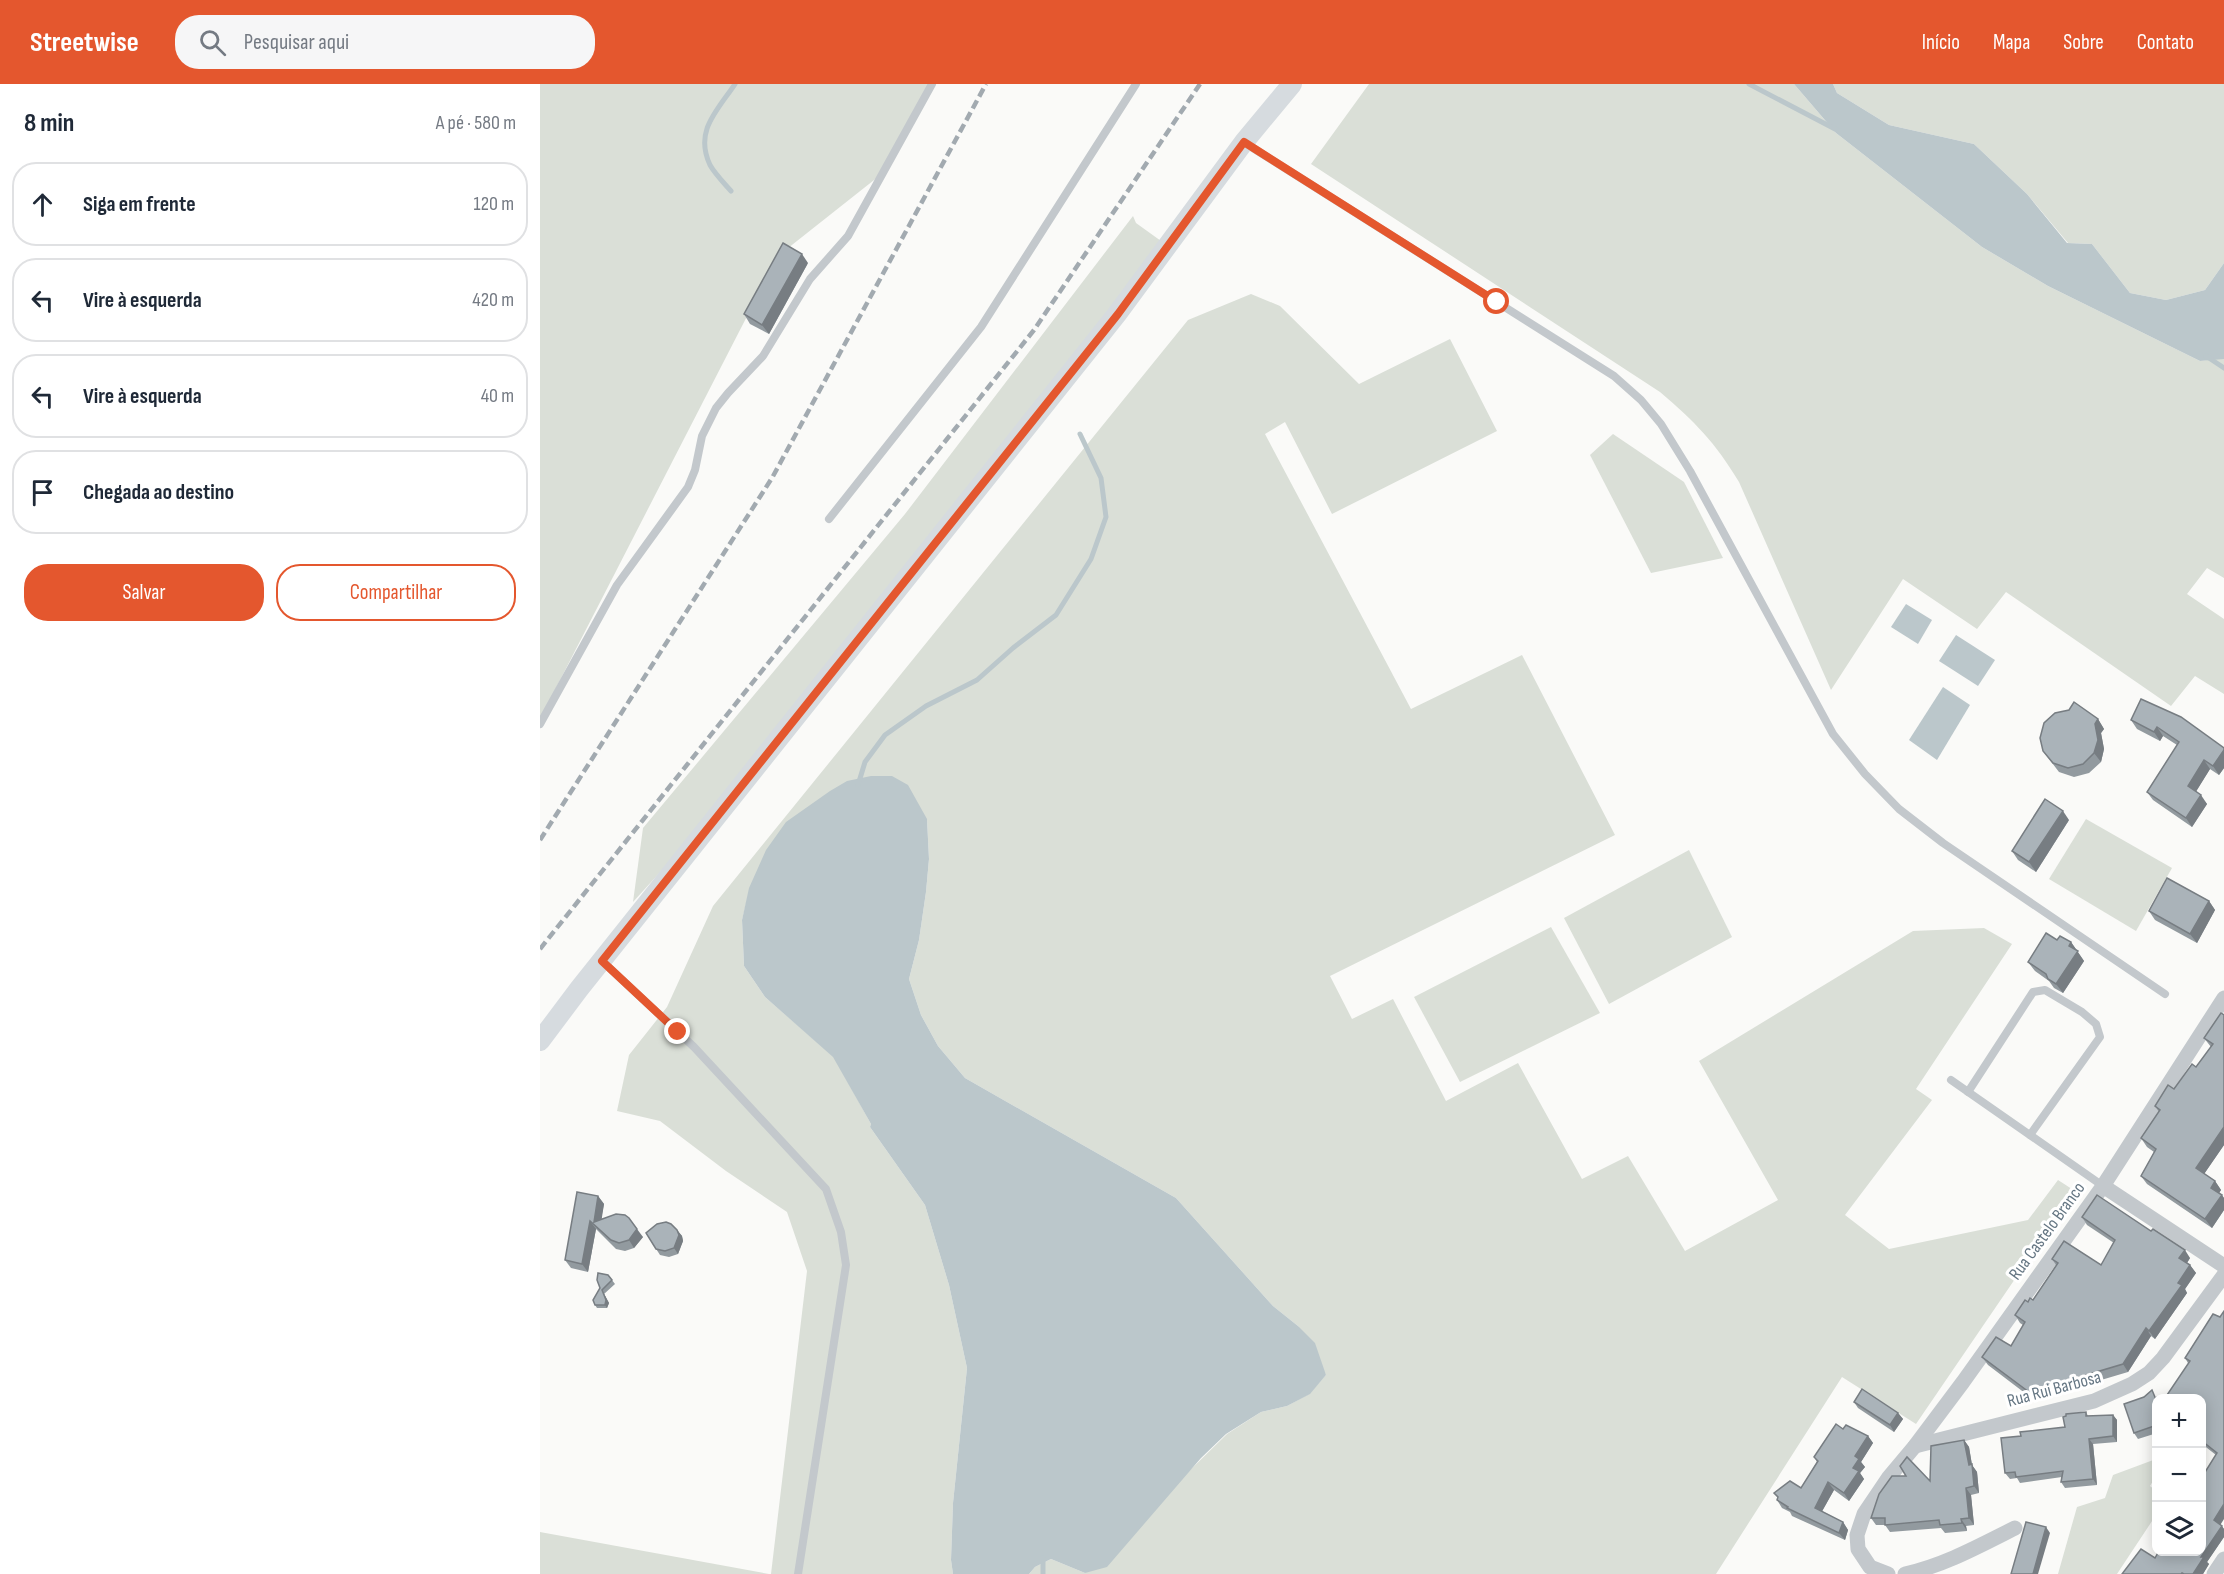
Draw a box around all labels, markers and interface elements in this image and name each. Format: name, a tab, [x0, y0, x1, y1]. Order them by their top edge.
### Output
search box	[175, 15, 595, 69]
text: Streetwise	[30, 26, 139, 59]
icon: search	[196, 26, 229, 59]
text: Pesquisar aqui	[244, 29, 349, 56]
text: Início	[1922, 30, 1960, 55]
text: Mapa	[1993, 30, 2030, 55]
text: Sobre	[2063, 30, 2104, 55]
text: Contato	[2137, 30, 2194, 55]
text: 8 min	[24, 108, 74, 139]
text: A pé · 580 m	[436, 111, 516, 135]
icon: ahead	[26, 188, 59, 221]
text: Siga em frente	[83, 191, 196, 218]
text: 120 m	[474, 192, 514, 216]
icon: left	[26, 284, 59, 317]
text: Vire à esquerda	[83, 287, 202, 314]
text: 420 m	[472, 288, 514, 312]
route start	[1483, 288, 1509, 314]
icon: left	[26, 380, 59, 413]
text: Vire à esquerda	[83, 383, 202, 410]
text: 40 m	[481, 384, 514, 408]
icon: arrive	[26, 476, 59, 509]
text: Chegada ao destino	[83, 479, 234, 506]
button: Salvar	[24, 564, 264, 621]
button: Compartilhar	[276, 564, 516, 621]
route end	[664, 1018, 690, 1044]
street label: Rua Castelo Branco	[2004, 1178, 2090, 1284]
street label: Rua Rui Barbosa	[2005, 1366, 2103, 1412]
map controls	[2152, 1394, 2206, 1556]
button: +	[2152, 1394, 2206, 1448]
button: −	[2152, 1448, 2206, 1502]
button: layers	[2152, 1502, 2206, 1556]

